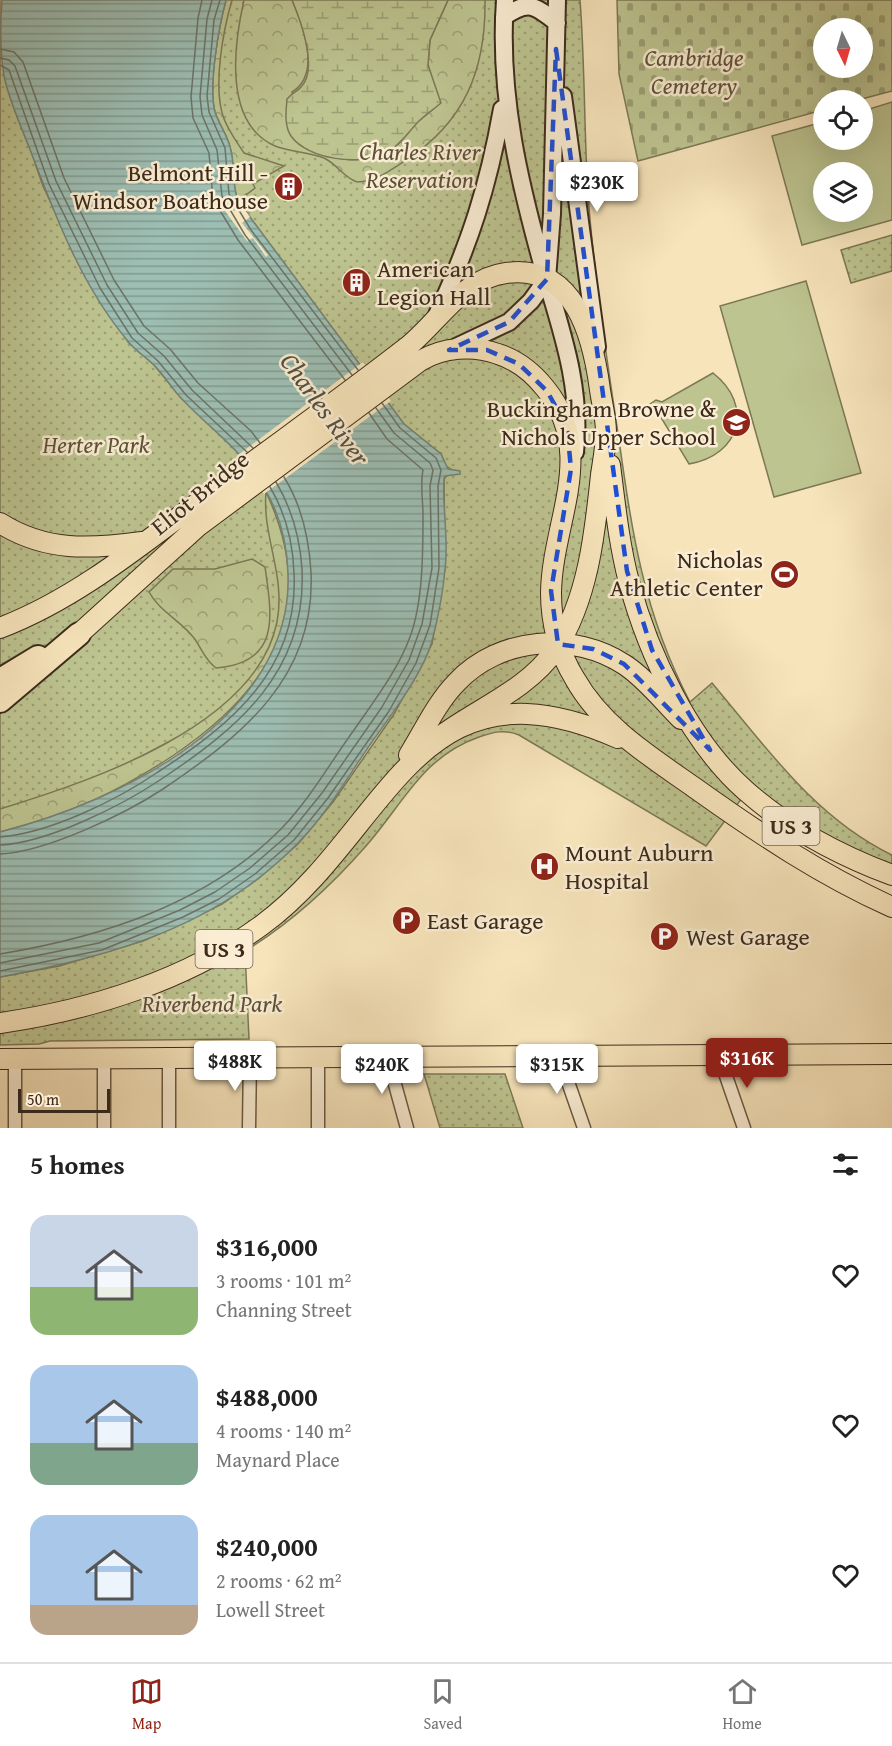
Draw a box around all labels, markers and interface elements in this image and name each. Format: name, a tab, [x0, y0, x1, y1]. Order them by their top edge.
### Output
north arrow	[813, 18, 873, 78]
map controls	[813, 18, 873, 222]
park label: Cambridge Cemetery	[644, 40, 744, 103]
button: locate	[813, 90, 873, 150]
park label: Charles River Reservation	[359, 134, 482, 197]
place label: Belmont Hill - Windsor Boathouse	[72, 155, 268, 218]
pin: $230K	[555, 162, 639, 213]
button: layers	[813, 162, 873, 222]
text: $230K	[570, 167, 624, 196]
building icon: Belmont Hill - Windsor Boathouse	[273, 171, 305, 203]
place label: American Legion Hall	[377, 251, 491, 314]
building icon: American Legion Hall	[340, 267, 372, 299]
water label: Charles River	[271, 344, 381, 474]
place label: Buckingham Browne & Nichols Upper School	[487, 391, 717, 454]
school or university icon: Buckingham Browne & Nichols Upper School	[721, 407, 753, 439]
park label: Herter Park	[41, 427, 150, 462]
street label: Eliot Bridge	[143, 442, 257, 543]
place label: Nicholas Athletic Center	[610, 542, 763, 605]
sports icon: Nicholas Athletic Center	[768, 558, 800, 590]
road number: US 3	[762, 807, 820, 845]
place label: Mount Auburn Hospital	[565, 835, 714, 898]
hospital icon: Mount Auburn Hospital	[528, 851, 560, 883]
place label: East Garage	[427, 903, 543, 938]
parking icon: East Garage	[390, 905, 422, 937]
place label: West Garage	[686, 919, 810, 954]
parking icon: West Garage	[649, 921, 681, 953]
road number: US 3	[196, 930, 252, 968]
park label: Riverbend Park	[141, 986, 282, 1021]
pin: $316K	[705, 1038, 789, 1089]
pin: $488K	[193, 1041, 277, 1092]
text: $316K	[720, 1043, 774, 1072]
pin: $240K	[340, 1044, 424, 1095]
pin: $315K	[515, 1044, 599, 1095]
text: $488K	[208, 1046, 262, 1075]
text: $240K	[355, 1049, 409, 1078]
text: $315K	[530, 1049, 584, 1078]
scale bar	[18, 1086, 110, 1114]
text: 50 m	[27, 1087, 59, 1111]
text: 5 homes	[30, 1145, 125, 1184]
icon: filters	[829, 1148, 862, 1181]
text: $316,000	[216, 1227, 318, 1266]
icon: home	[78, 1239, 150, 1311]
icon: heart	[829, 1259, 862, 1292]
text: 3 rooms · 101 m²	[216, 1266, 351, 1295]
text: Channing Street	[216, 1295, 352, 1324]
text: $488,000	[216, 1377, 318, 1416]
icon: home	[78, 1389, 150, 1461]
icon: heart	[829, 1409, 862, 1442]
text: 4 rooms · 140 m²	[216, 1416, 351, 1445]
text: Maynard Place	[216, 1445, 340, 1474]
text: $240,000	[216, 1527, 318, 1566]
icon: home	[78, 1539, 150, 1611]
icon: heart	[829, 1559, 862, 1592]
text: 2 rooms · 62 m²	[216, 1566, 342, 1595]
text: Lowell Street	[216, 1595, 325, 1624]
tab: Map	[130, 1675, 163, 1735]
tab: Saved	[423, 1675, 462, 1735]
tab: Home	[722, 1675, 762, 1735]

